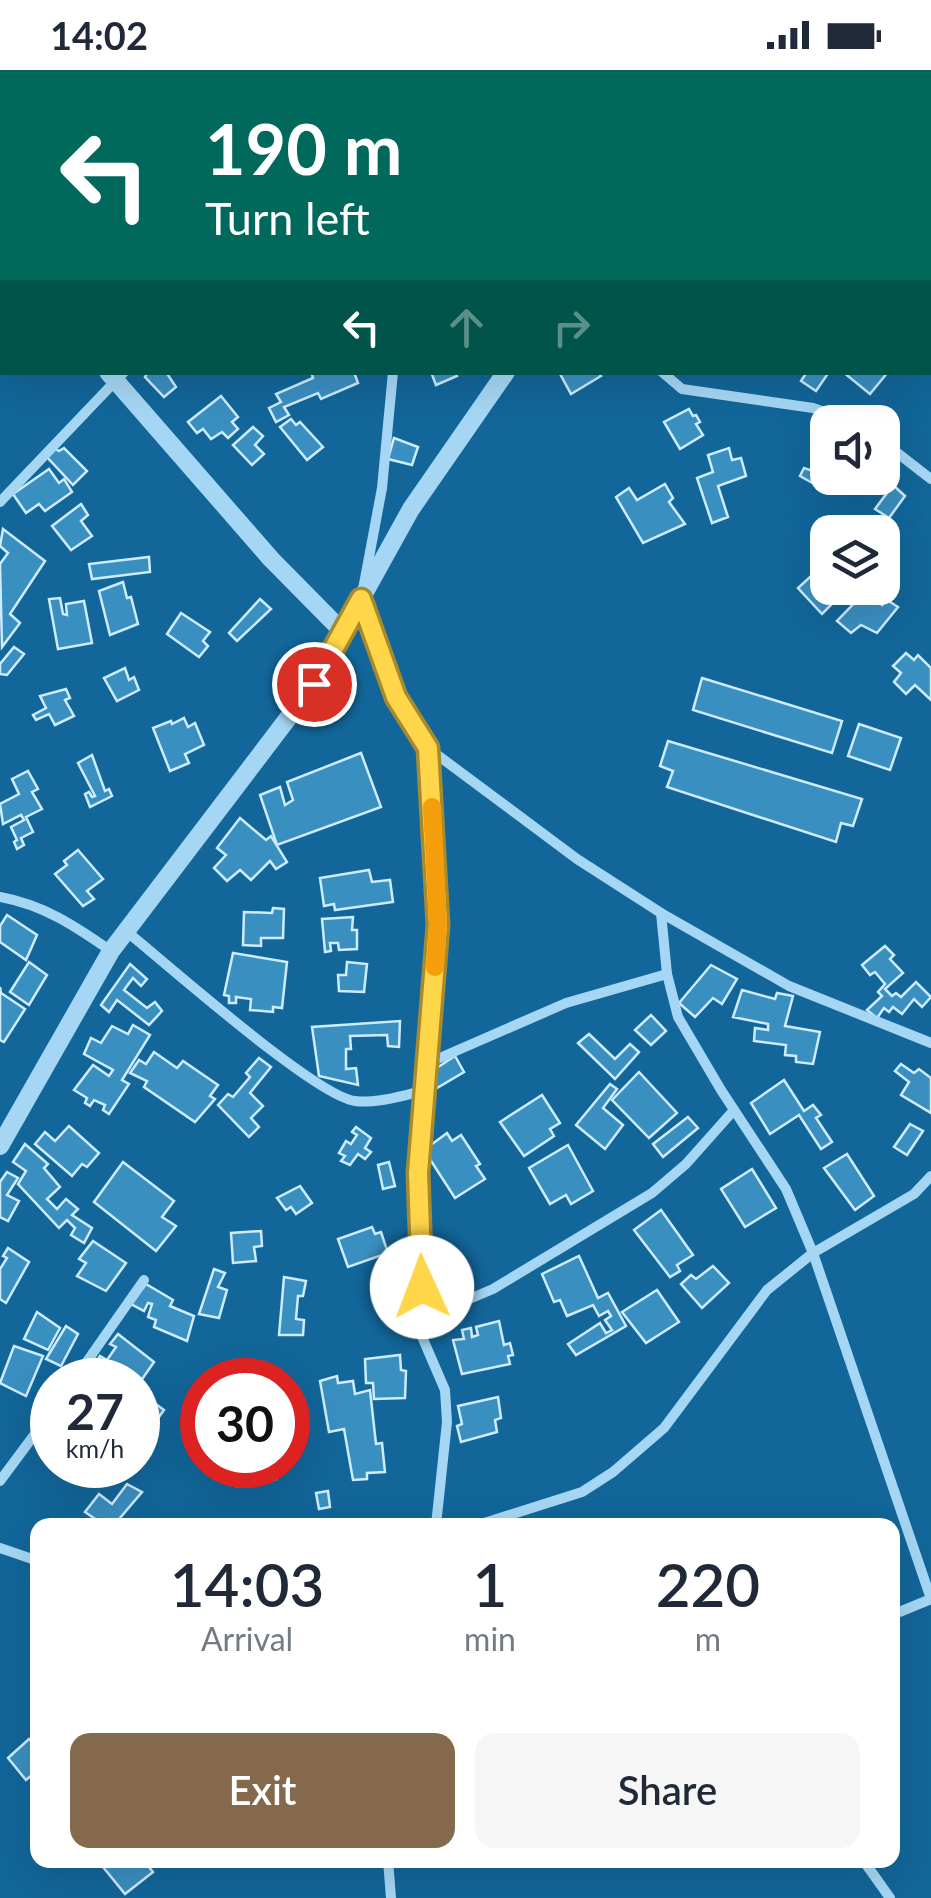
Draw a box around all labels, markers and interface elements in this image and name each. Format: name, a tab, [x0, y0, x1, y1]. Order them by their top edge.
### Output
text: 14:02	[50, 12, 148, 58]
text: 190 m	[205, 106, 402, 190]
icon: left	[40, 110, 170, 240]
text: Turn left	[205, 191, 370, 245]
icon: left	[334, 300, 389, 355]
icon: ahead	[439, 300, 494, 355]
icon: right	[544, 300, 599, 355]
map controls	[810, 405, 900, 605]
button: sound	[810, 405, 900, 495]
button: layers	[810, 515, 900, 605]
pin	[272, 642, 357, 727]
icon: arrive	[287, 657, 342, 712]
position arrow	[370, 1235, 474, 1339]
speed limit sign: 30	[180, 1358, 310, 1488]
text: 27	[66, 1381, 124, 1441]
text: km/h	[66, 1433, 124, 1463]
text: 14:03	[170, 1548, 324, 1620]
text: 1	[473, 1548, 507, 1620]
text: 220	[656, 1548, 760, 1620]
text: Arrival	[201, 1619, 293, 1658]
text: min	[464, 1619, 516, 1658]
text: m	[695, 1619, 721, 1658]
button: Exit	[70, 1733, 455, 1848]
button: Share	[475, 1733, 860, 1848]

